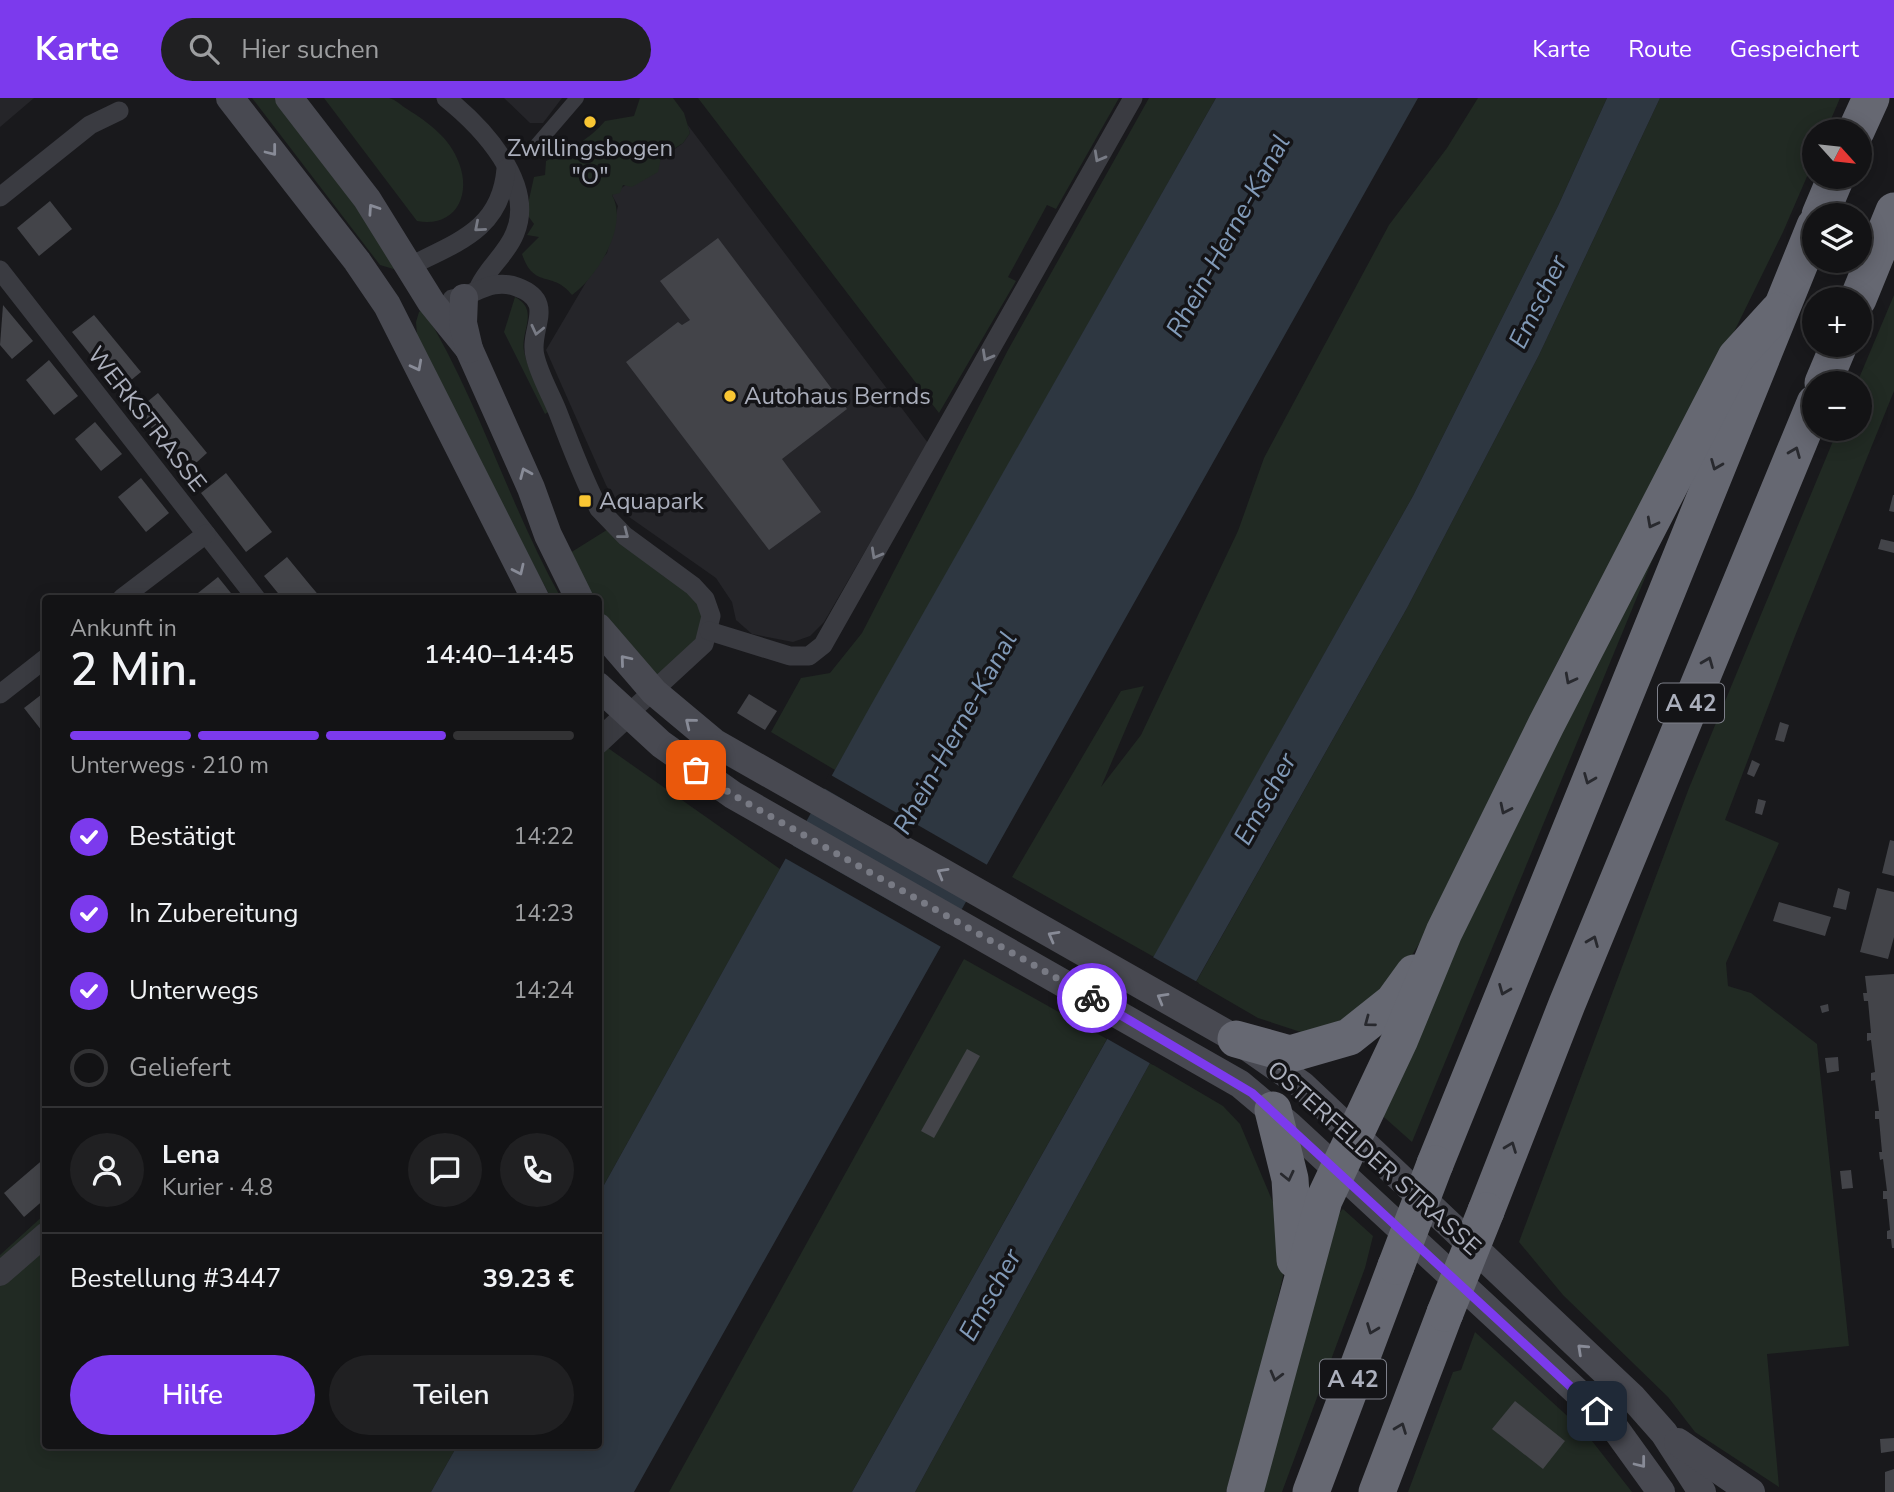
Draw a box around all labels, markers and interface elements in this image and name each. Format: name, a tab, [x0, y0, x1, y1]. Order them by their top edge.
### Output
search box	[161, 18, 651, 81]
text: Karte	[35, 27, 119, 72]
icon: search	[185, 30, 223, 68]
text: Hier suchen	[241, 32, 379, 67]
text: Karte	[1532, 33, 1590, 65]
text: Route	[1628, 33, 1692, 65]
text: Gespeichert	[1730, 33, 1859, 65]
marker: Zwillingsbogen "O"	[582, 114, 598, 130]
north arrow	[1802, 119, 1872, 189]
map controls	[1802, 119, 1872, 441]
water label: Rhein-Herne-Kanal	[1158, 128, 1298, 344]
place label: Zwillingsbogen "O"	[507, 132, 673, 192]
one-way arrow	[264, 144, 277, 156]
one-way arrow	[1094, 150, 1107, 163]
button: layers	[1802, 203, 1872, 273]
one-way arrow	[369, 204, 382, 217]
one-way arrow	[474, 219, 487, 231]
water label: Emscher	[1500, 249, 1576, 355]
button: +	[1802, 287, 1872, 357]
one-way arrow	[531, 324, 545, 336]
street label: WERKSTRASSE	[80, 340, 214, 498]
one-way arrow	[982, 348, 995, 361]
one-way arrow	[409, 359, 423, 372]
button: −	[1802, 371, 1872, 441]
place label: Autohaus Bernds	[744, 380, 931, 412]
marker: Autohaus Bernds	[722, 388, 738, 404]
one-way arrow	[1786, 447, 1800, 459]
one-way arrow	[1710, 458, 1724, 470]
one-way arrow	[519, 468, 533, 480]
place label: Aquapark	[599, 485, 705, 517]
marker: Aquapark	[577, 493, 593, 509]
one-way arrow	[1647, 516, 1661, 529]
one-way arrow	[616, 526, 628, 539]
one-way arrow	[871, 547, 884, 559]
one-way arrow	[511, 563, 525, 575]
text: Ankunft in	[70, 613, 177, 644]
water label: Rhein-Herne-Kanal	[885, 625, 1025, 841]
text: 14:40–14:45	[424, 637, 574, 672]
text: 2 Min.	[70, 638, 198, 701]
one-way arrow	[621, 656, 634, 668]
one-way arrow	[1700, 657, 1714, 670]
one-way arrow	[1565, 672, 1579, 685]
road number: A 42	[1658, 684, 1724, 722]
one-way arrow	[685, 719, 698, 731]
pin	[666, 740, 726, 800]
water label: Emscher	[1225, 746, 1305, 851]
text: Unterwegs · 210 m	[70, 750, 269, 781]
icon: bag	[677, 751, 715, 789]
one-way arrow	[1583, 772, 1597, 784]
one-way arrow	[1499, 802, 1513, 814]
icon: check	[70, 818, 108, 856]
text: Bestätigt	[129, 819, 235, 854]
text: 14:22	[514, 821, 574, 852]
one-way arrow	[936, 868, 949, 881]
icon: check	[70, 895, 108, 933]
text: In Zubereitung	[129, 896, 298, 931]
text: 14:23	[514, 898, 574, 929]
one-way arrow	[1047, 931, 1060, 944]
one-way arrow	[1585, 935, 1599, 948]
courier	[1057, 963, 1127, 1033]
icon: check	[70, 972, 108, 1010]
text: Unterwegs	[129, 973, 259, 1008]
text: 14:24	[514, 975, 574, 1006]
icon: bike	[1073, 979, 1111, 1017]
one-way arrow	[1499, 983, 1513, 995]
one-way arrow	[1157, 993, 1170, 1006]
one-way arrow	[1365, 1014, 1377, 1027]
text: Geliefert	[129, 1050, 230, 1085]
street label: OSTERFELDER STRASSE	[1260, 1053, 1488, 1263]
button: person	[70, 1133, 144, 1207]
button: chat	[408, 1133, 482, 1207]
button: phone	[500, 1133, 574, 1207]
text: Lena	[162, 1137, 220, 1172]
one-way arrow	[1503, 1142, 1517, 1154]
one-way arrow	[1280, 1170, 1295, 1182]
text: Kurier · 4.8	[162, 1172, 273, 1203]
water label: Emscher	[950, 1242, 1030, 1347]
text: Bestellung #3447	[70, 1261, 281, 1296]
text: 39.23 €	[483, 1261, 574, 1296]
one-way arrow	[1366, 1323, 1380, 1335]
one-way arrow	[1577, 1345, 1590, 1357]
button: Hilfe	[70, 1355, 315, 1435]
button: Teilen	[329, 1355, 574, 1435]
road number: A 42	[1320, 1360, 1386, 1398]
one-way arrow	[1270, 1370, 1284, 1382]
pin	[1567, 1381, 1627, 1441]
icon: home	[1578, 1392, 1616, 1430]
one-way arrow	[1393, 1423, 1407, 1435]
one-way arrow	[1633, 1455, 1646, 1467]

